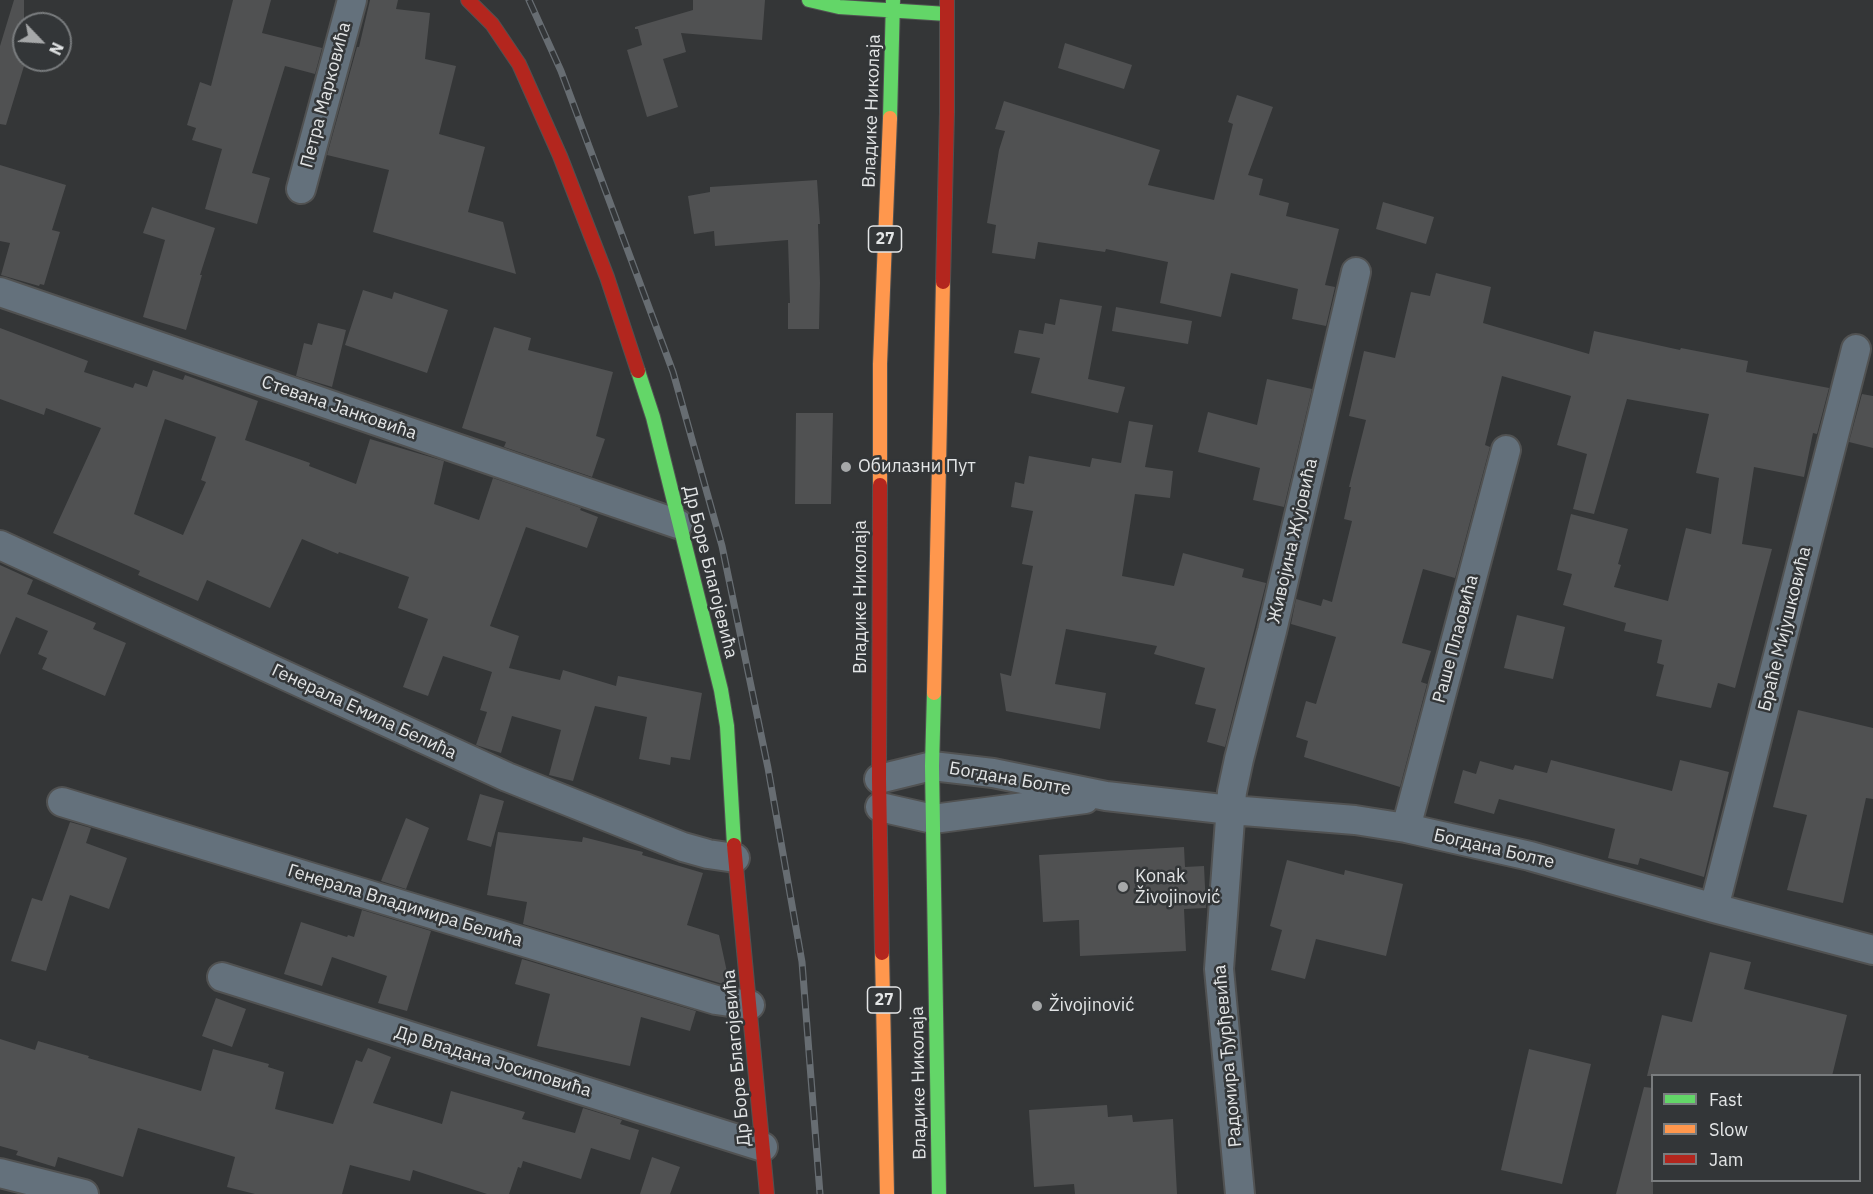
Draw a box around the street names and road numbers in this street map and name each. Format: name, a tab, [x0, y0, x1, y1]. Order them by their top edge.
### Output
street label: Петра Марковића	[296, 20, 356, 170]
street label: Владике Николаја	[859, 34, 885, 188]
road number: 27	[868, 226, 902, 252]
street label: Стевана Јанковића	[258, 371, 420, 445]
street label: Живојина Жујовића	[1263, 456, 1323, 626]
street label: Др Боре Благојевића	[678, 483, 742, 661]
street label: Владике Николаја	[850, 520, 872, 674]
street label: Браће Мијушковића	[1754, 544, 1816, 714]
street label: Раше Плаовића	[1429, 573, 1483, 705]
street label: Генерала Емила Белића	[268, 660, 460, 764]
street label: Богдана Болте	[947, 758, 1073, 800]
street label: Богдана Болте	[1431, 825, 1557, 873]
street label: Генерала Владимира Белића	[285, 860, 525, 952]
street label: Радомира Ђурђевића	[1209, 964, 1247, 1148]
street label: Др Боре Благојевића	[719, 969, 755, 1147]
road number: 27	[868, 987, 900, 1013]
street label: Владике Николаја	[907, 1006, 931, 1160]
street label: Др Владана Јосиповића	[392, 1022, 594, 1102]

